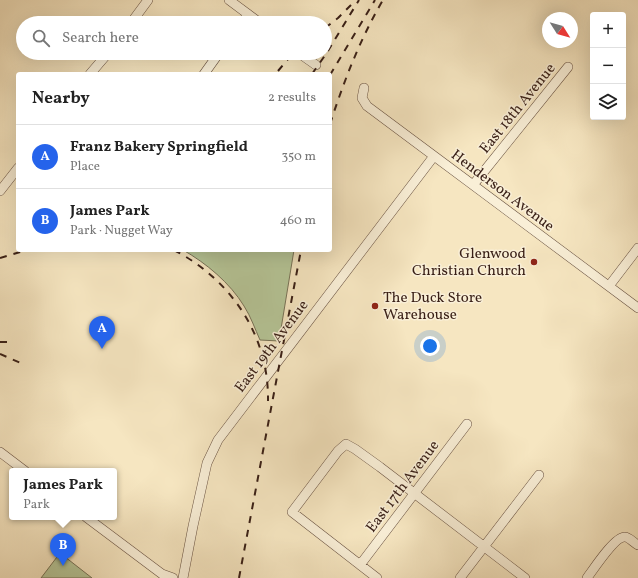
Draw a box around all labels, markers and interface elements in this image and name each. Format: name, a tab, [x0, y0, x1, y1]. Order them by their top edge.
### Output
north arrow	[542, 12, 578, 48]
map controls	[590, 12, 626, 120]
button: +	[590, 12, 626, 48]
search box	[16, 16, 332, 60]
icon: search	[30, 27, 52, 49]
text: Search here	[62, 28, 139, 49]
button: −	[590, 48, 626, 84]
street label: East 18th Avenue	[475, 59, 561, 159]
button: layers	[590, 84, 626, 120]
text: Nearby	[32, 87, 90, 110]
text: 2 results	[268, 89, 316, 107]
text: Franz Bakery Springfield	[70, 137, 248, 158]
street label: Henderson Avenue	[446, 145, 558, 237]
text: A	[40, 148, 50, 166]
text: 350 m	[281, 148, 316, 166]
text: Place	[70, 158, 100, 176]
text: James Park	[70, 201, 149, 222]
text: B	[41, 212, 49, 230]
text: 460 m	[280, 212, 316, 230]
text: Park · Nugget Way	[70, 222, 173, 240]
place label: Glenwood Christian Church	[412, 244, 526, 282]
marker: Glenwood Christian Church	[529, 257, 539, 267]
place label: The Duck Store Warehouse	[383, 288, 482, 326]
street label: East 19th Avenue	[230, 296, 314, 398]
marker: The Duck Store Warehouse	[370, 301, 380, 311]
pin: A	[89, 316, 115, 349]
your location	[420, 336, 440, 356]
street label: East 17th Avenue	[362, 436, 445, 537]
popup	[9, 468, 117, 520]
text: James Park	[23, 475, 103, 496]
text: Park	[23, 496, 50, 514]
pin: B	[50, 533, 76, 566]

